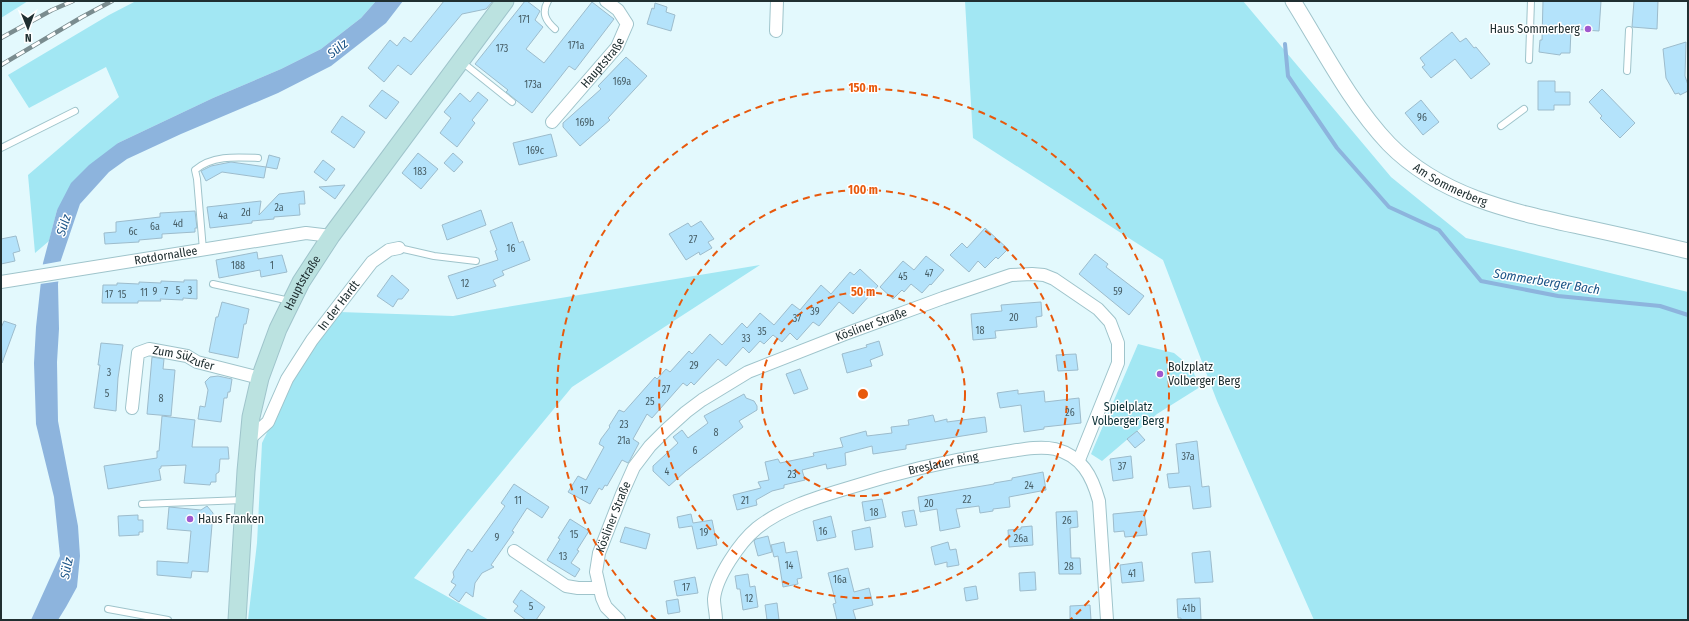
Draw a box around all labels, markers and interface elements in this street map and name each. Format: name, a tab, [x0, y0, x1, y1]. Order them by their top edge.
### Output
north arrow	[8, 8, 48, 48]
house number: 171	[518, 14, 530, 26]
place label: Haus Sommerberg	[1490, 22, 1580, 36]
marker: Haus Sommerberg	[1583, 24, 1593, 34]
text: N	[25, 31, 32, 44]
water label: Sülz	[323, 35, 351, 62]
street label: Hauptstraße	[578, 36, 627, 91]
house number: 171a	[568, 40, 584, 52]
house number: 173	[496, 43, 509, 55]
house number: 169a	[613, 76, 631, 88]
house number: 173a	[524, 79, 542, 91]
text: 150 m	[848, 81, 878, 95]
house number: 96	[1417, 112, 1427, 124]
house number: 169b	[576, 117, 594, 129]
house number: 169c	[526, 145, 545, 157]
street label: Am Sommerberg	[1411, 160, 1490, 209]
house number: 183	[413, 166, 427, 178]
text: 100 m	[848, 183, 878, 197]
house number: 2a	[274, 202, 284, 214]
house number: 2d	[241, 207, 251, 219]
house number: 4a	[218, 210, 228, 222]
water label: Sülz	[53, 212, 74, 239]
house number: 4d	[173, 218, 183, 230]
house number: 6a	[150, 221, 160, 233]
house number: 6c	[128, 226, 138, 238]
house number: 27	[689, 234, 697, 246]
house number: 16	[507, 243, 515, 255]
street label: Rotdornallee	[133, 244, 198, 267]
street label: Hauptstraße	[281, 253, 324, 312]
house number: 188	[231, 260, 245, 272]
house number: 1	[270, 260, 274, 272]
water label: Sommerberger Bach	[1492, 266, 1601, 297]
house number: 47	[925, 268, 933, 280]
house number: 45	[898, 271, 908, 283]
street label: In der Hardt	[315, 278, 362, 333]
house number: 12	[461, 278, 470, 290]
house number: 5	[176, 285, 181, 297]
house number: 3	[188, 285, 193, 297]
text: 50 m	[851, 285, 875, 299]
house number: 9	[153, 286, 158, 298]
house number: 7	[164, 286, 168, 298]
house number: 59	[1113, 286, 1123, 298]
house number: 11	[140, 287, 148, 299]
house number: 17	[105, 289, 113, 301]
house number: 15	[118, 289, 127, 301]
street label: Kösliner Straße	[834, 305, 909, 344]
house number: 39	[810, 306, 820, 318]
house number: 20	[1009, 312, 1019, 324]
house number: 37	[793, 313, 801, 325]
house number: 18	[976, 325, 984, 337]
house number: 35	[757, 326, 767, 338]
house number: 33	[741, 333, 751, 345]
street label: Zum Sülzufer	[152, 343, 217, 373]
house number: 29	[689, 360, 699, 372]
place label: Bolzplatz Volberger Berg	[1168, 360, 1241, 388]
house number: 3	[107, 367, 112, 379]
marker: Bolzplatz Volberger Berg	[1155, 369, 1165, 379]
house number: 27	[662, 384, 670, 396]
centre of rings	[856, 387, 870, 401]
house number: 5	[105, 388, 110, 400]
house number: 8	[159, 393, 164, 405]
house number: 25	[646, 396, 655, 408]
park label: Spielplatz Volberger Berg	[1092, 400, 1164, 428]
house number: 26	[1065, 407, 1075, 419]
house number: 23	[620, 419, 629, 431]
house number: 8	[714, 427, 719, 439]
house number: 21a	[618, 435, 631, 447]
house number: 6	[693, 445, 698, 457]
street label: Breslauer Ring	[907, 449, 980, 478]
house number: 37a	[1181, 451, 1195, 463]
house number: 37	[1118, 461, 1126, 473]
house number: 4	[665, 466, 670, 478]
house number: 23	[788, 469, 797, 481]
street label: Kösliner Straße	[593, 479, 634, 554]
house number: 24	[1024, 480, 1034, 492]
house number: 17	[580, 485, 588, 497]
house number: 22	[963, 494, 972, 506]
house number: 11	[514, 495, 522, 507]
house number: 21	[741, 495, 749, 507]
house number: 20	[924, 498, 934, 510]
house number: 18	[870, 507, 878, 519]
place label: Haus Franken	[198, 512, 264, 526]
marker: Haus Franken	[185, 514, 195, 524]
house number: 26	[1062, 515, 1072, 527]
house number: 16	[819, 526, 827, 538]
house number: 19	[700, 527, 709, 539]
house number: 15	[570, 529, 579, 541]
house number: 9	[495, 532, 500, 544]
house number: 26a	[1014, 533, 1028, 545]
house number: 13	[559, 551, 568, 563]
water label: Sülz	[57, 555, 76, 581]
house number: 14	[785, 560, 794, 572]
house number: 28	[1064, 561, 1074, 573]
house number: 41	[1128, 568, 1136, 580]
house number: 16a	[833, 574, 847, 586]
house number: 17	[682, 582, 690, 594]
house number: 12	[745, 593, 754, 605]
house number: 5	[529, 601, 534, 613]
house number: 41b	[1182, 603, 1196, 615]

